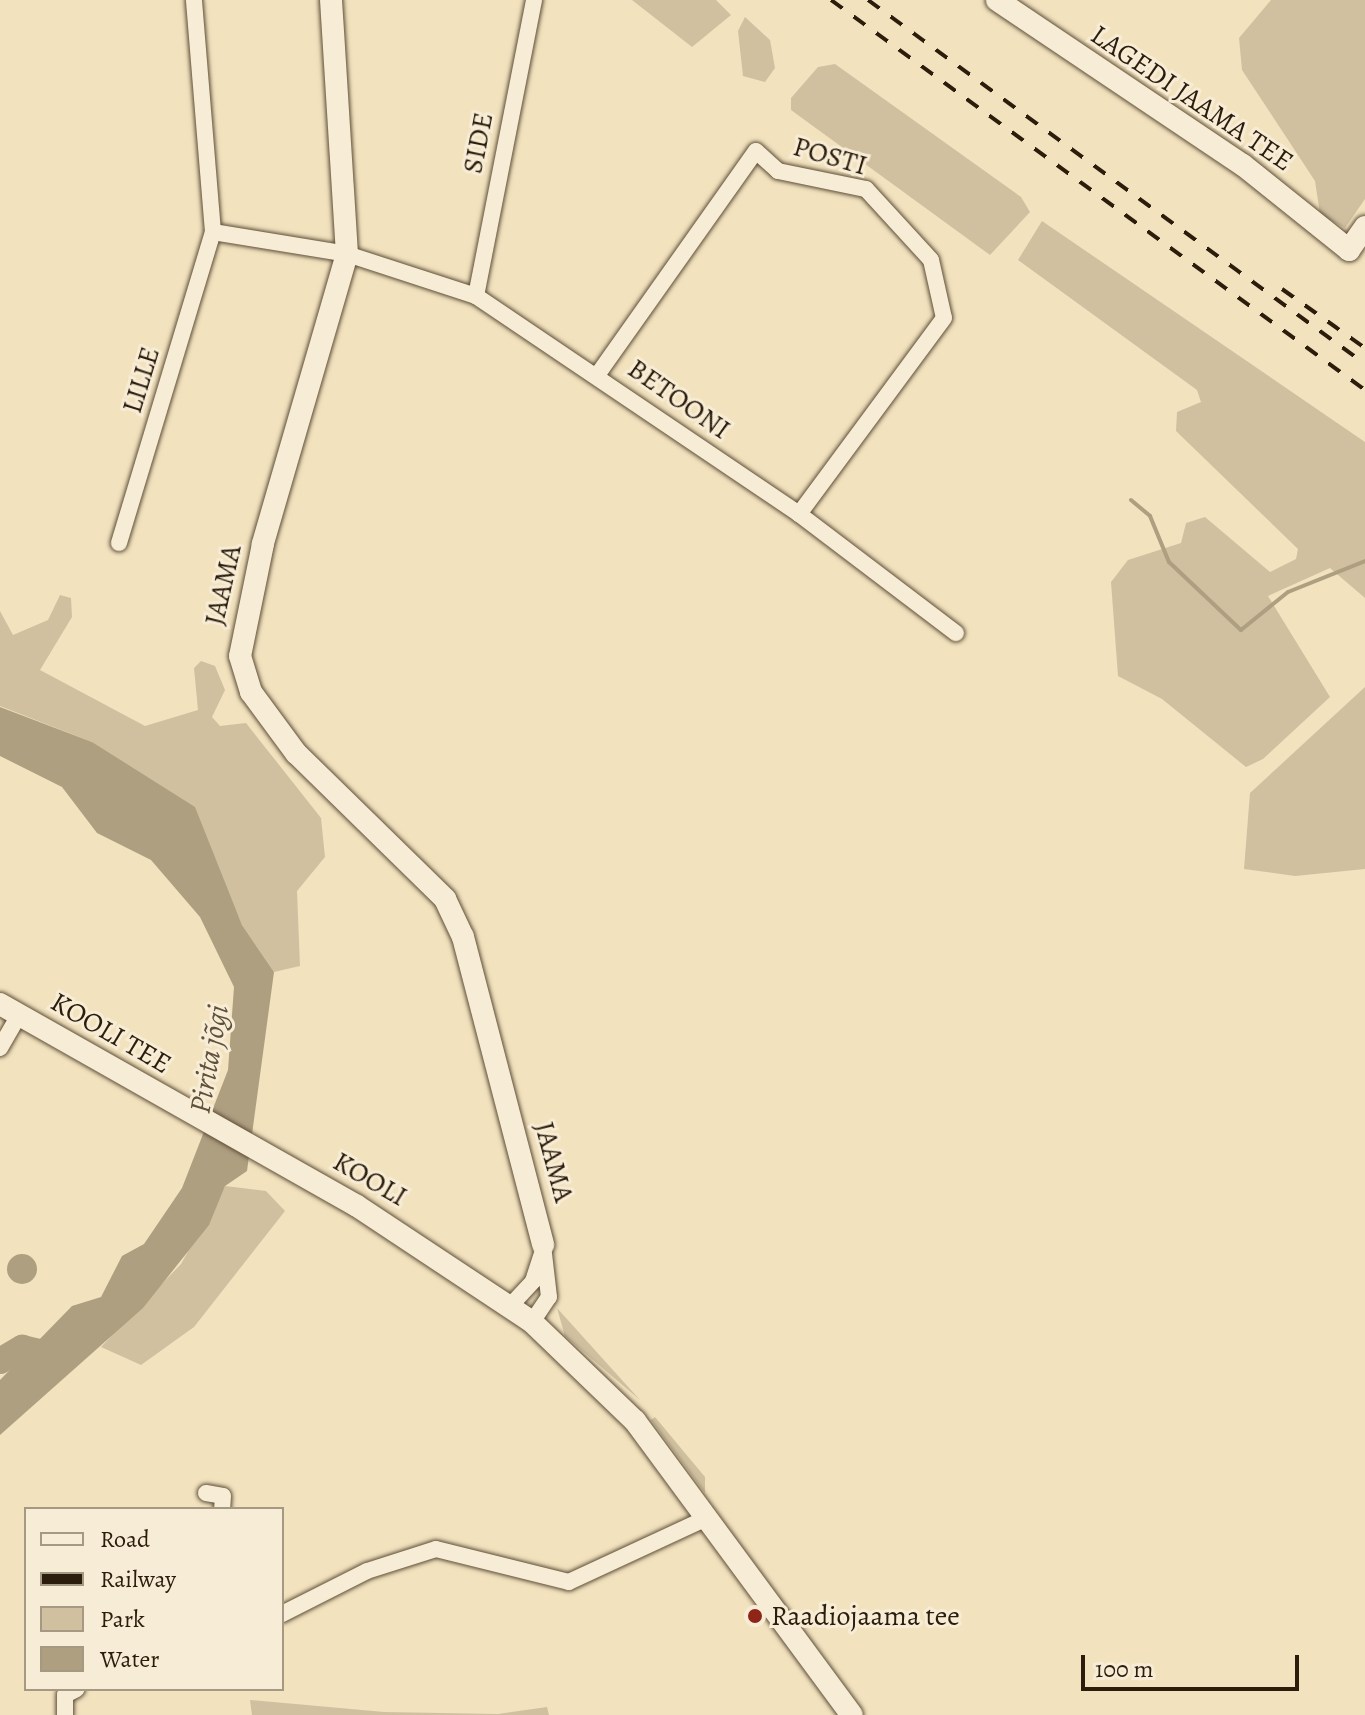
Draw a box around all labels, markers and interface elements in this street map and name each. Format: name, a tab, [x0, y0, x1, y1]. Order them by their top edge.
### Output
street label: LAGEDI JAAMA TEE	[1084, 18, 1300, 178]
street label: SIDE	[456, 110, 500, 176]
street label: POSTI	[789, 130, 871, 182]
street label: LILLE	[115, 343, 167, 417]
street label: BETOONI	[621, 352, 737, 446]
street label: JAAMA	[197, 541, 249, 629]
street label: KOOLI TEE	[45, 985, 177, 1081]
water label: Pirita jõgi	[182, 1002, 236, 1116]
street label: JAAMA	[527, 1118, 581, 1206]
street label: KOOLI	[327, 1145, 413, 1213]
legend	[24, 1507, 284, 1691]
text: Road	[100, 1523, 150, 1555]
text: Railway	[100, 1563, 176, 1595]
place label: Raadiojaama tee	[771, 1599, 960, 1633]
text: Park	[100, 1603, 145, 1635]
marker: Raadiojaama tee	[746, 1607, 764, 1625]
scale bar	[1085, 1639, 1303, 1689]
text: Water	[100, 1643, 160, 1675]
text: 100 m	[1095, 1653, 1154, 1685]

